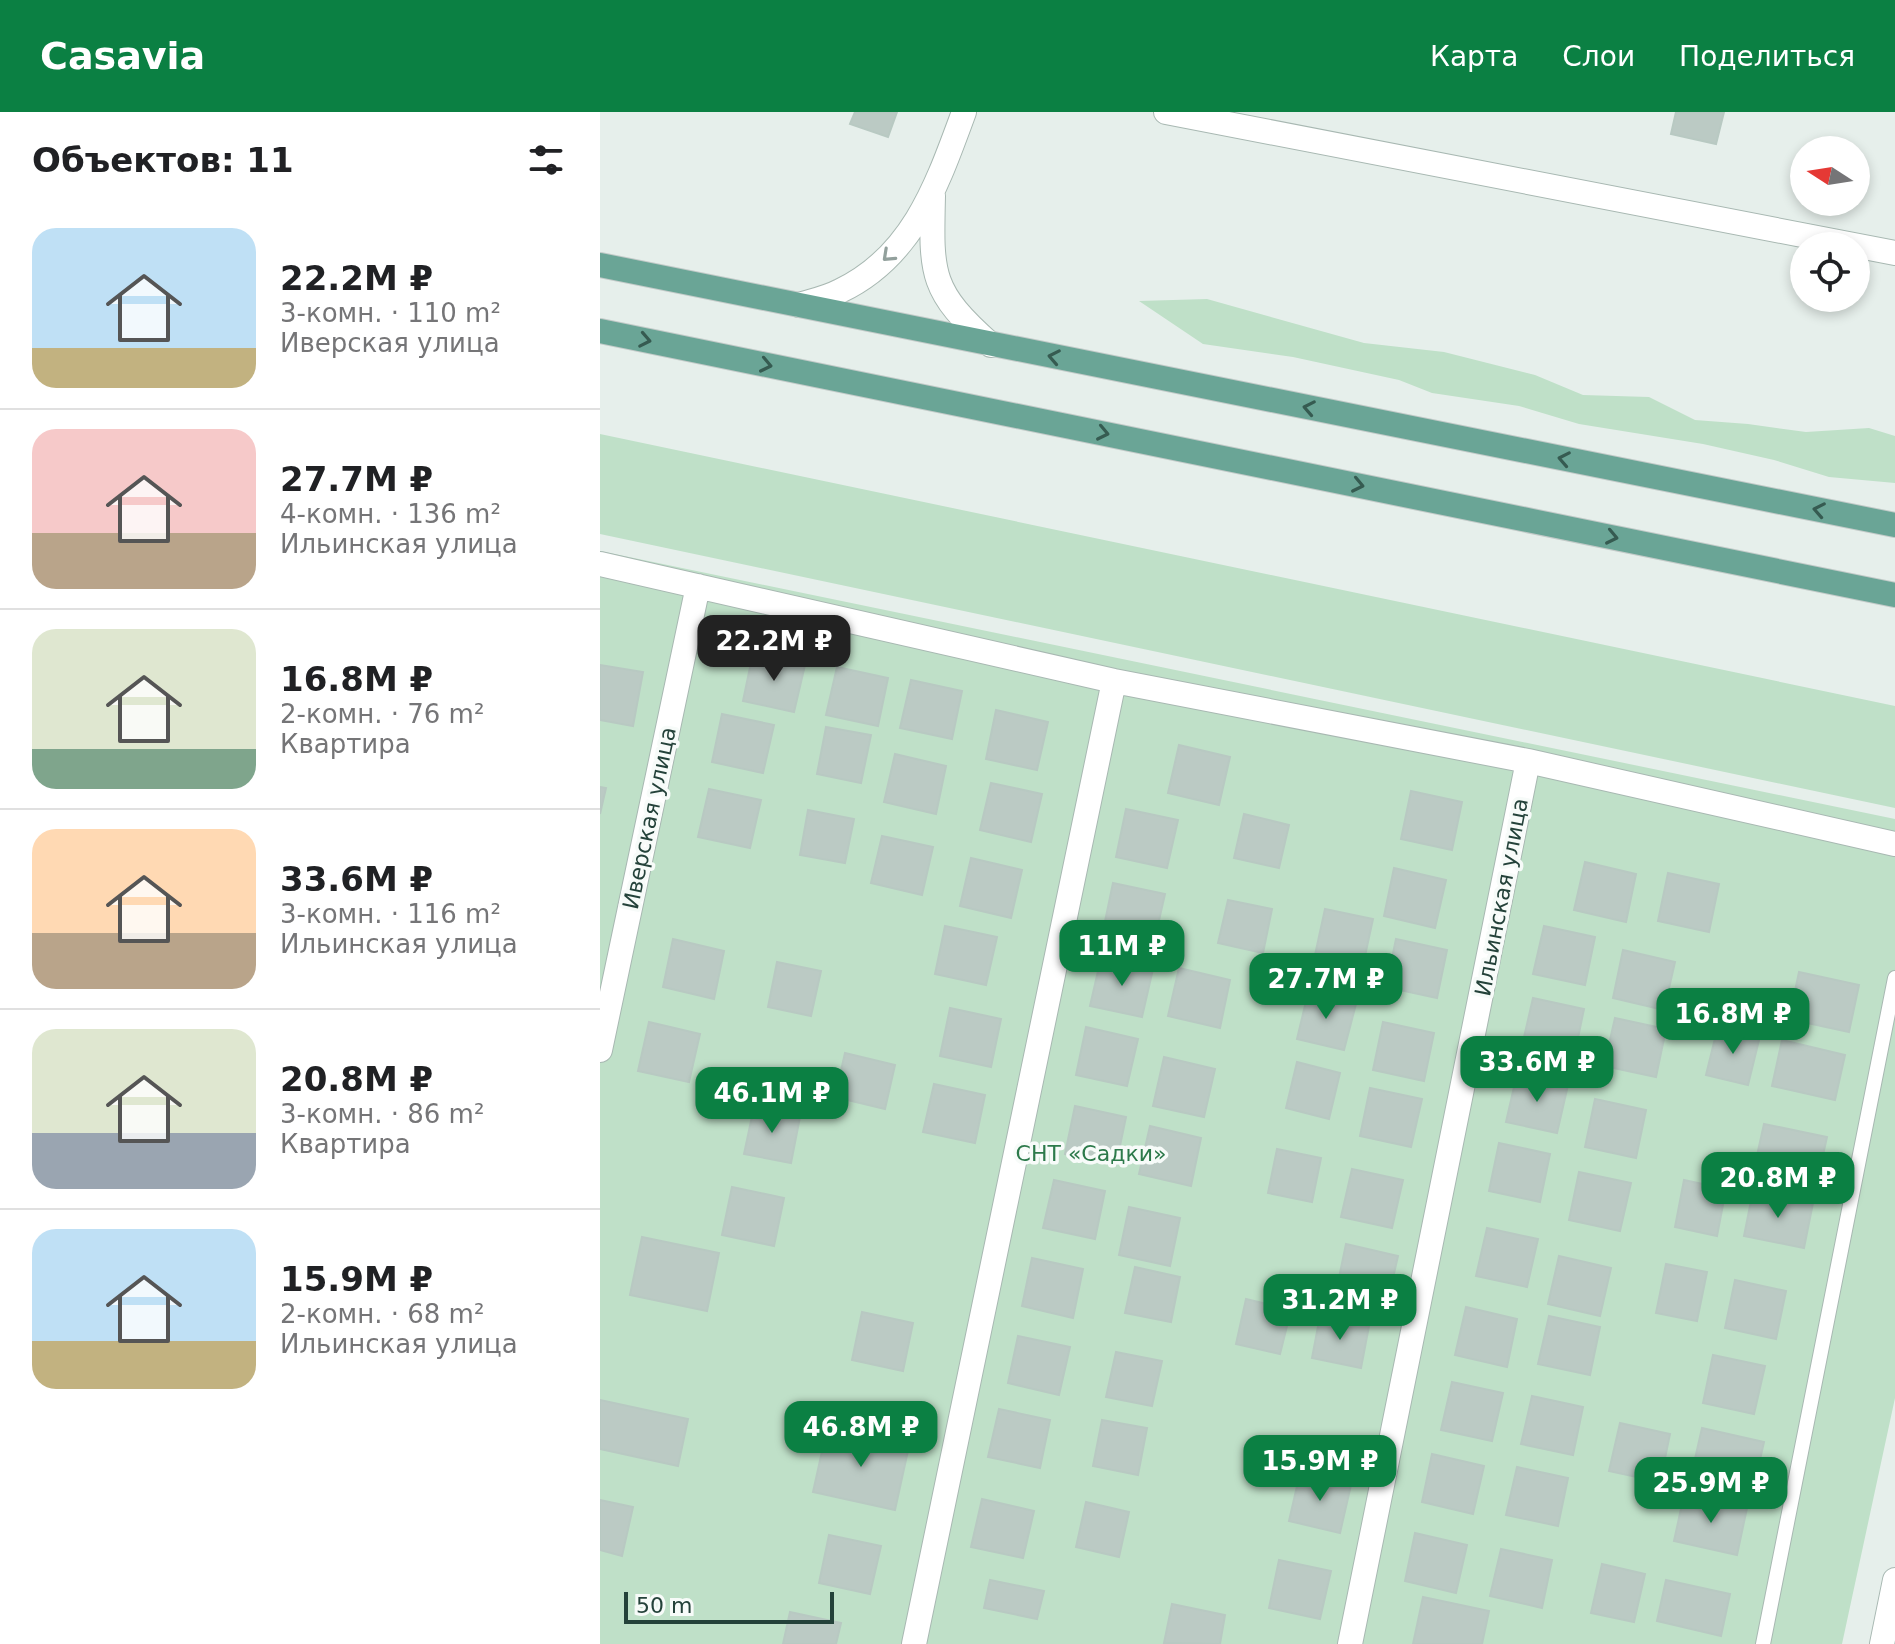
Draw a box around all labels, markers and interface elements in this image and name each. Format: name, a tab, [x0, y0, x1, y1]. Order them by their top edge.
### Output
text: Casavia	[40, 34, 205, 78]
text: Карта	[1430, 40, 1518, 73]
text: Слои	[1562, 40, 1635, 73]
text: Поделиться	[1679, 40, 1855, 73]
north arrow	[1790, 136, 1870, 216]
map controls	[1790, 136, 1870, 312]
icon: filters	[524, 138, 568, 182]
text: Объектов: 11	[32, 140, 294, 180]
button: locate	[1790, 232, 1870, 312]
one-way arrow	[883, 247, 897, 262]
text: 22.2M ₽	[280, 258, 433, 298]
icon: home	[96, 260, 192, 356]
text: 3-комн. · 110 m²	[280, 298, 501, 328]
text: Иверская улица	[280, 328, 500, 358]
one-way arrow	[637, 331, 651, 348]
one-way arrow	[1047, 350, 1060, 367]
one-way arrow	[759, 355, 772, 372]
one-way arrow	[1302, 401, 1315, 418]
one-way arrow	[1096, 424, 1110, 441]
one-way arrow	[1557, 451, 1571, 468]
text: 27.7M ₽	[280, 459, 433, 499]
icon: home	[96, 461, 192, 557]
one-way arrow	[1351, 476, 1364, 493]
text: 4-комн. · 136 m²	[280, 499, 501, 529]
one-way arrow	[1812, 502, 1826, 519]
one-way arrow	[1606, 528, 1619, 545]
text: Ильинская улица	[280, 529, 518, 559]
pin: 22.2M ₽	[700, 615, 848, 683]
text: 22.2M ₽	[715, 626, 833, 656]
text: 16.8M ₽	[280, 659, 433, 699]
icon: home	[96, 661, 192, 757]
text: 2-комн. · 76 m²	[280, 699, 484, 729]
street label: Иверская улица	[618, 725, 681, 912]
text: Квартира	[280, 729, 411, 759]
street label: Ильинская улица	[1470, 796, 1533, 998]
text: 33.6M ₽	[280, 859, 433, 899]
icon: home	[96, 861, 192, 957]
text: 3-комн. · 116 m²	[280, 899, 501, 929]
pin: 11M ₽	[1066, 920, 1178, 988]
text: Ильинская улица	[280, 929, 518, 959]
text: 11M ₽	[1077, 931, 1167, 961]
pin: 27.7M ₽	[1252, 953, 1400, 1021]
text: 27.7M ₽	[1267, 964, 1385, 994]
pin: 16.8M ₽	[1659, 988, 1807, 1056]
text: 16.8M ₽	[1674, 999, 1792, 1029]
pin: 33.6M ₽	[1463, 1036, 1611, 1104]
text: 33.6M ₽	[1478, 1047, 1596, 1077]
text: 20.8M ₽	[280, 1059, 433, 1099]
icon: home	[96, 1061, 192, 1157]
pin: 46.1M ₽	[698, 1067, 846, 1135]
text: 46.1M ₽	[713, 1078, 831, 1108]
text: 3-комн. · 86 m²	[280, 1099, 484, 1129]
text: Квартира	[280, 1129, 411, 1159]
park label: СНТ «Садки»	[1016, 1141, 1166, 1166]
pin: 20.8M ₽	[1704, 1152, 1852, 1220]
text: 20.8M ₽	[1719, 1163, 1837, 1193]
text: 15.9M ₽	[280, 1259, 433, 1299]
icon: home	[96, 1261, 192, 1357]
pin: 31.2M ₽	[1266, 1274, 1414, 1342]
text: 31.2M ₽	[1281, 1285, 1399, 1315]
text: 2-комн. · 68 m²	[280, 1299, 484, 1329]
text: Ильинская улица	[280, 1329, 518, 1359]
pin: 46.8M ₽	[787, 1401, 935, 1469]
text: 46.8M ₽	[802, 1412, 920, 1442]
pin: 15.9M ₽	[1246, 1435, 1394, 1503]
text: 15.9M ₽	[1261, 1446, 1379, 1476]
pin: 25.9M ₽	[1637, 1457, 1785, 1525]
text: 25.9M ₽	[1652, 1468, 1770, 1498]
scale bar	[624, 1588, 834, 1624]
text: 50 m	[636, 1593, 692, 1618]

